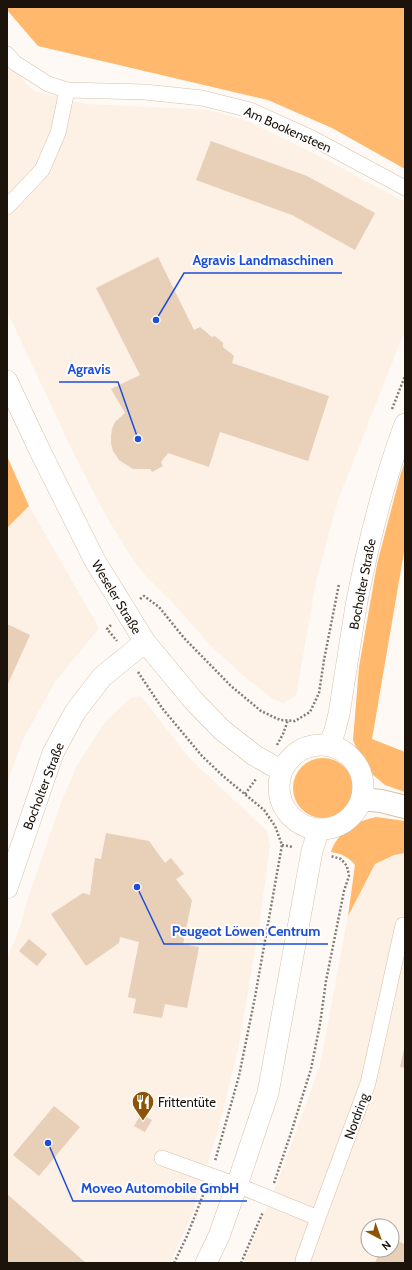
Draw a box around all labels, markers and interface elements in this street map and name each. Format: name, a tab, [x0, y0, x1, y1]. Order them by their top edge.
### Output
street label: Am Bookensteen	[242, 103, 334, 155]
callout: Agravis Landmaschinen	[184, 247, 342, 273]
text: Agravis Landmaschinen	[192, 251, 334, 269]
callout: Agravis	[59, 356, 118, 382]
text: Agravis	[67, 360, 111, 378]
street label: Bocholter Straße	[345, 537, 379, 631]
street label: Weseler Straße	[89, 557, 145, 637]
street label: Bocholter Straße	[19, 740, 67, 832]
callout: Peugeot Löwen Centrum	[164, 918, 328, 944]
text: Peugeot Löwen Centrum	[172, 922, 320, 940]
restaurant icon: Frittentüte	[130, 1089, 156, 1122]
street label: Nordring	[340, 1090, 372, 1141]
place label: Frittentüte	[158, 1094, 216, 1110]
callout: Moveo Automobile GmbH	[73, 1175, 247, 1201]
text: Moveo Automobile GmbH	[81, 1179, 239, 1197]
north arrow	[360, 1218, 400, 1258]
text: N	[379, 1238, 394, 1253]

